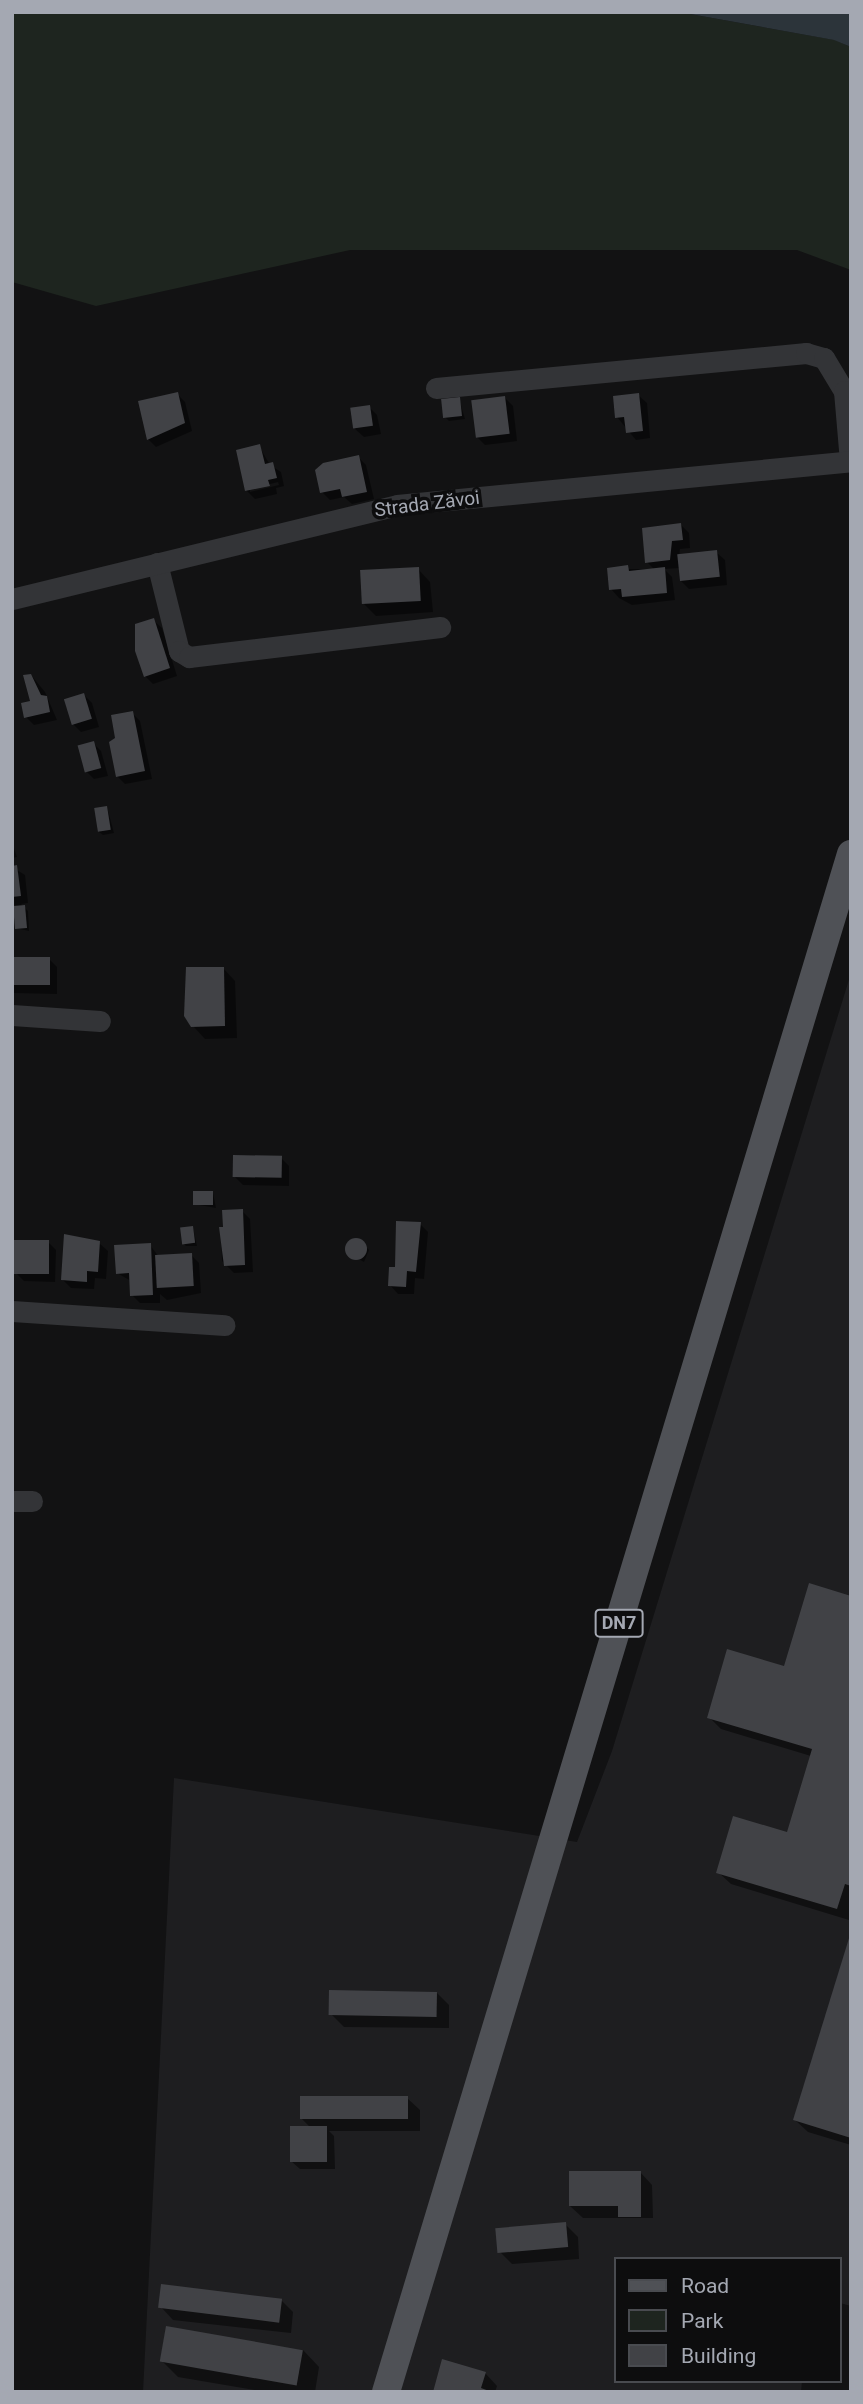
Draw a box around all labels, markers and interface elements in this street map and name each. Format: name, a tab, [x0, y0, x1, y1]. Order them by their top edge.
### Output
street label: Strada Zăvoi	[373, 486, 481, 522]
road number: DN7	[594, 1608, 644, 1638]
legend	[614, 2257, 842, 2383]
text: Road	[681, 2274, 729, 2298]
text: Park	[681, 2309, 723, 2333]
text: Building	[681, 2344, 756, 2368]

